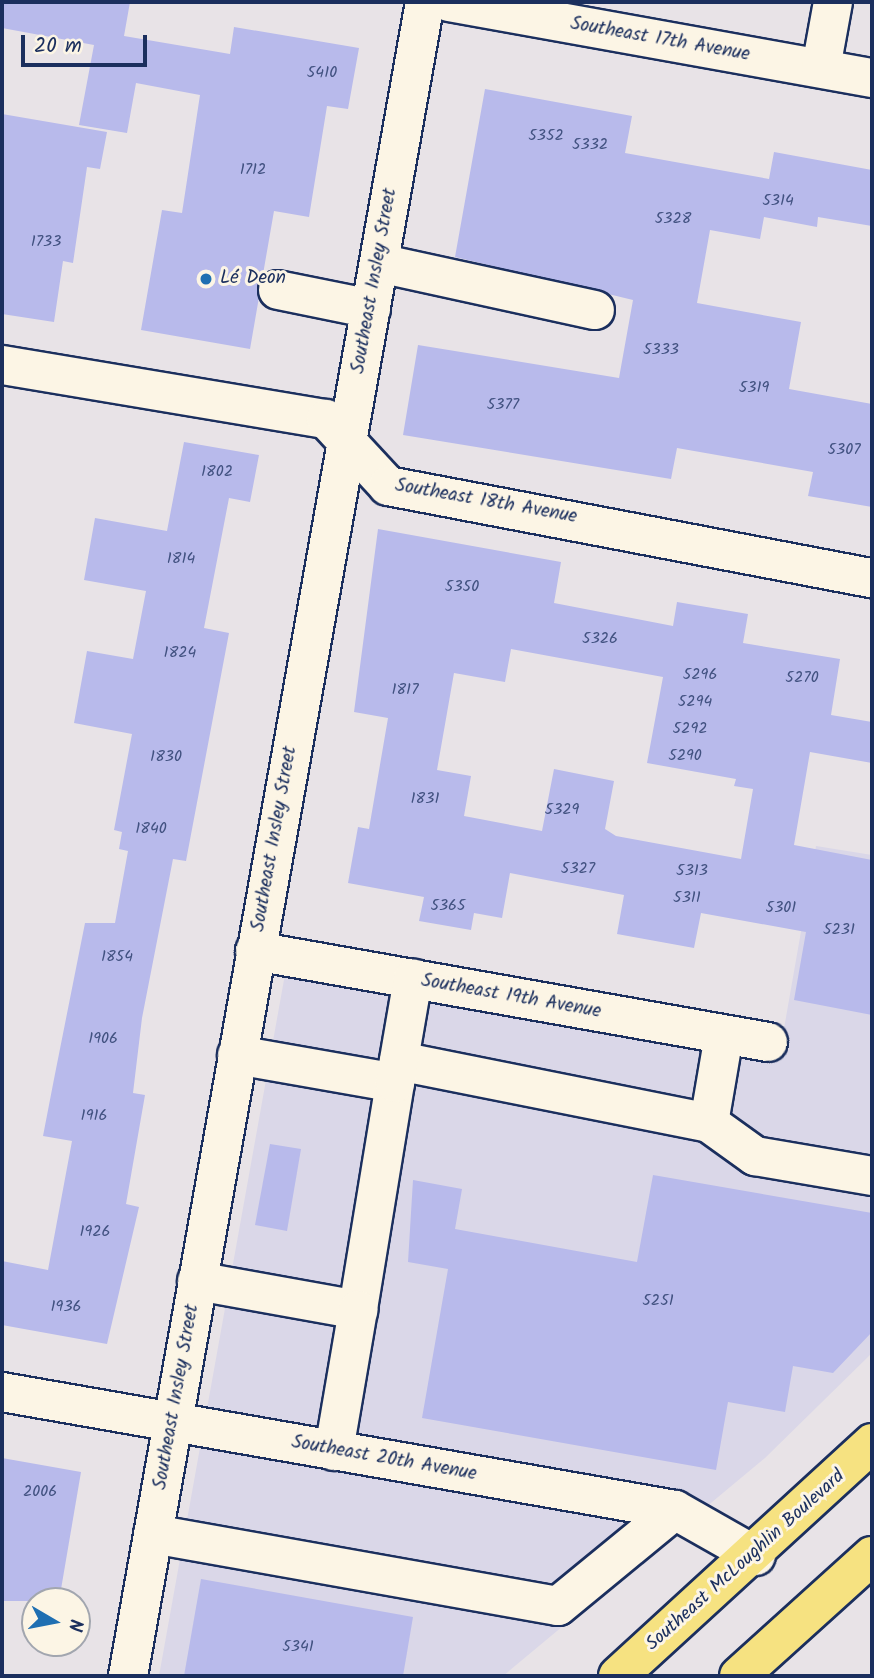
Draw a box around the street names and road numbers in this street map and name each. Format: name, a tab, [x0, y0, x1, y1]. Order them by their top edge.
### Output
street label: Southeast 17th Avenue	[569, 13, 751, 67]
street label: Southeast Insley Street	[347, 186, 403, 376]
street label: Southeast 18th Avenue	[393, 475, 579, 529]
street label: Southeast Insley Street	[247, 744, 303, 934]
street label: Southeast 19th Avenue	[419, 970, 603, 1024]
street label: Southeast Insley Street	[149, 1302, 205, 1492]
street label: Southeast 20th Avenue	[290, 1431, 478, 1487]
street label: Southeast McLoughlin Boulevard	[642, 1466, 850, 1656]

